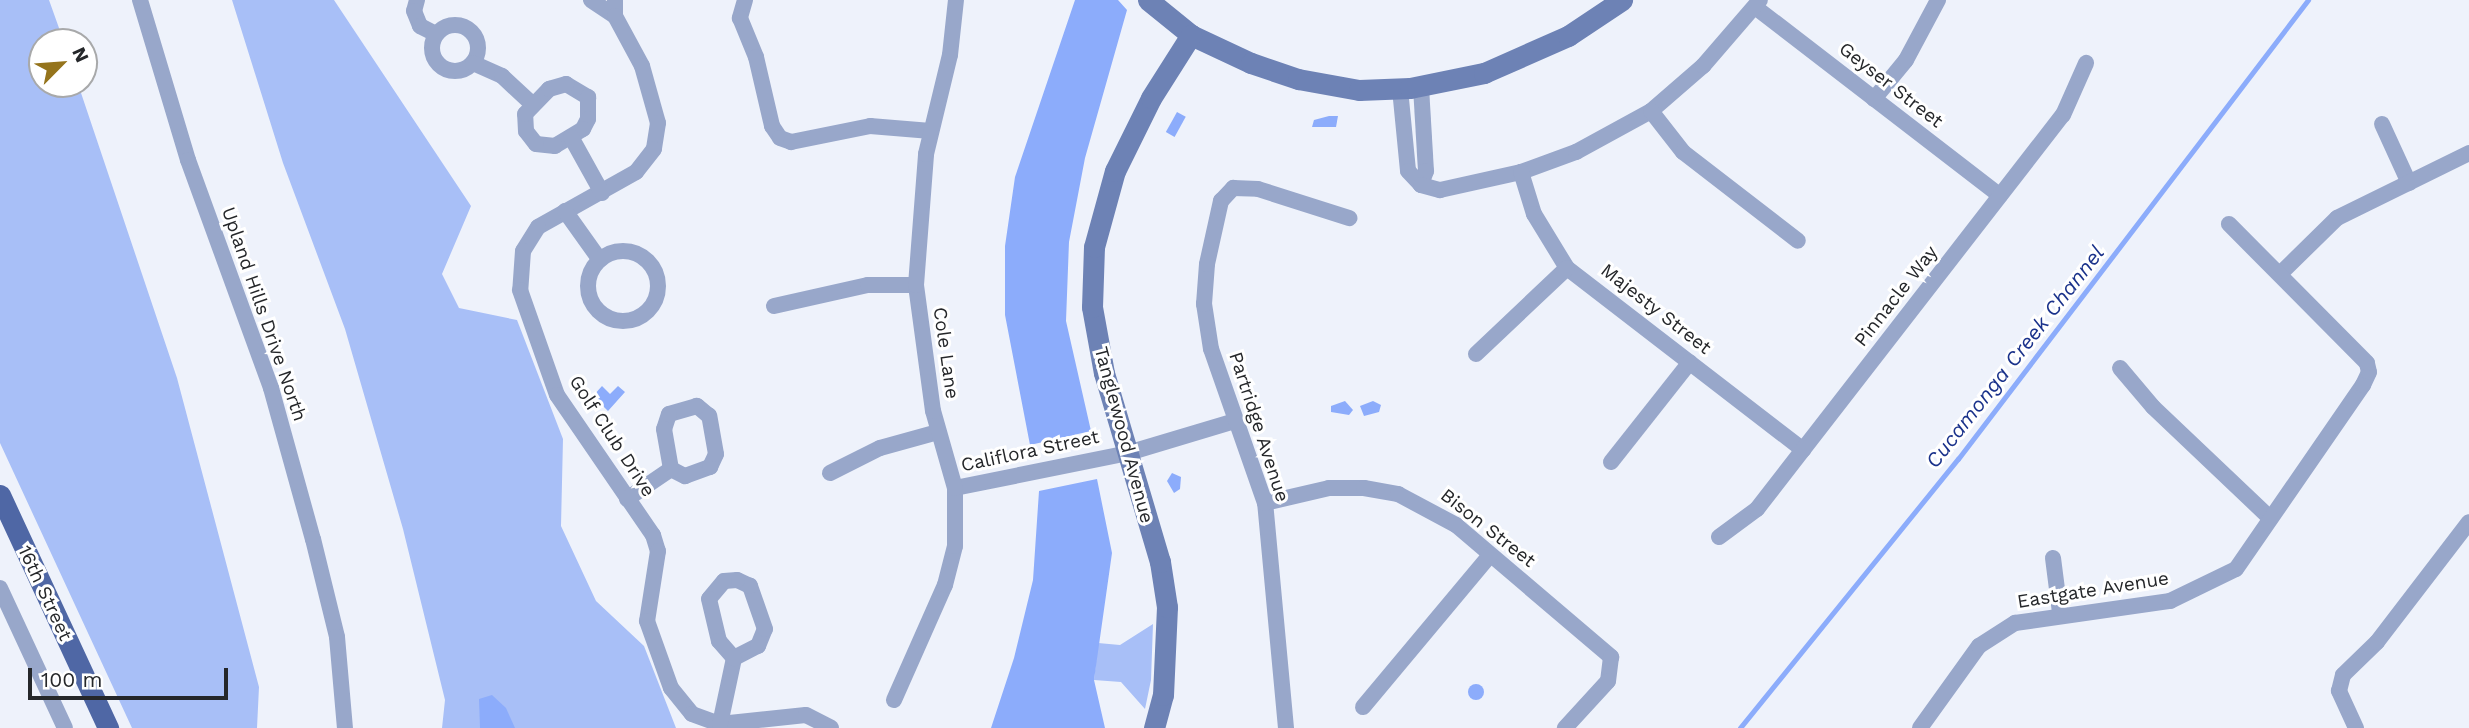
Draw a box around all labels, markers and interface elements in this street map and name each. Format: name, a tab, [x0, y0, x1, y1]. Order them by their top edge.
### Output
north arrow	[28, 28, 98, 98]
street label: Geyser Street	[1834, 37, 1948, 133]
text: N	[67, 44, 94, 66]
street label: Upland Hills Drive North	[217, 204, 311, 424]
street label: Pinnacle Way	[1849, 241, 1943, 351]
water label: Cucamonga Creek Channel	[1920, 241, 2110, 473]
street label: Majesty Street	[1596, 259, 1716, 359]
street label: Cole Lane	[928, 306, 964, 400]
street label: Tanglewood Avenue	[1089, 344, 1159, 526]
street label: Partridge Avenue	[1224, 349, 1294, 505]
street label: Golf Club Drive	[564, 371, 660, 501]
street label: Califlora Street	[959, 425, 1101, 477]
street label: Bison Street	[1436, 484, 1540, 572]
street label: 16th Street	[13, 542, 77, 644]
street label: Eastgate Avenue	[2015, 567, 2171, 613]
scale bar	[32, 654, 231, 698]
text: 100 m	[41, 667, 103, 692]

